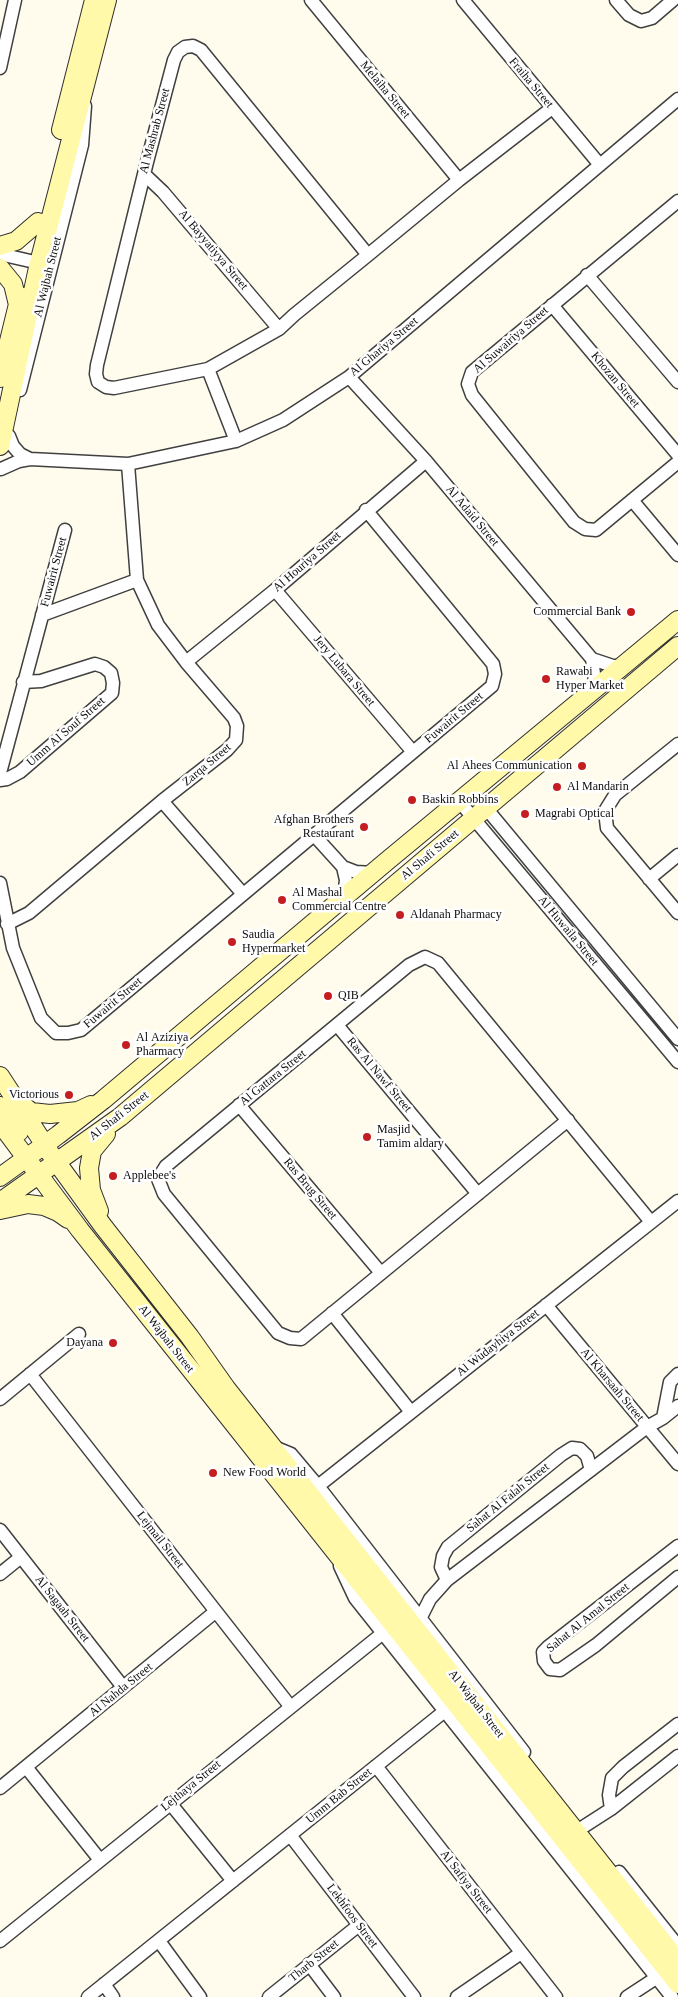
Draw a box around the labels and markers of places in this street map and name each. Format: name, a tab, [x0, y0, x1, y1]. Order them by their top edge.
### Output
place label: Commercial Bank	[533, 605, 621, 619]
marker: Commercial Bank	[625, 606, 637, 618]
place label: Rawabi Hyper Market	[556, 665, 625, 693]
marker: Rawabi Hyper Market	[540, 673, 552, 685]
place label: Al Ahees Communication	[446, 759, 572, 773]
marker: Al Ahees Communication	[576, 760, 588, 772]
place label: Al Mandarin	[567, 780, 628, 794]
marker: Al Mandarin	[551, 781, 563, 793]
place label: Baskin Robbins	[422, 793, 499, 807]
marker: Baskin Robbins	[406, 794, 418, 806]
place label: Magrabi Optical	[535, 807, 614, 821]
marker: Magrabi Optical	[519, 808, 531, 820]
place label: Afghan Brothers Restaurant	[271, 813, 354, 841]
marker: Afghan Brothers Restaurant	[358, 821, 370, 833]
place label: Al Mashal Commercial Centre	[292, 886, 387, 914]
marker: Al Mashal Commercial Centre	[276, 894, 288, 906]
place label: Aldanah Pharmacy	[410, 908, 505, 922]
marker: Aldanah Pharmacy	[394, 909, 406, 921]
place label: Saudia Hypermarket	[242, 928, 308, 956]
marker: Saudia Hypermarket	[226, 936, 238, 948]
place label: QIB	[338, 989, 356, 1003]
marker: QIB	[322, 990, 334, 1002]
place label: Al Aziziya Pharmacy	[136, 1031, 187, 1059]
marker: Al Aziziya Pharmacy	[120, 1039, 132, 1051]
place label: Victorious	[8, 1088, 59, 1102]
marker: Victorious	[63, 1089, 75, 1101]
place label: Masjid Tamim aldary	[377, 1123, 446, 1151]
marker: Masjid Tamim aldary	[361, 1131, 373, 1143]
place label: Applebee's	[123, 1169, 178, 1183]
marker: Applebee's	[107, 1170, 119, 1182]
place label: Dayana	[65, 1336, 103, 1350]
marker: Dayana	[107, 1337, 119, 1349]
place label: New Food World	[223, 1466, 307, 1480]
marker: New Food World	[207, 1467, 219, 1479]

